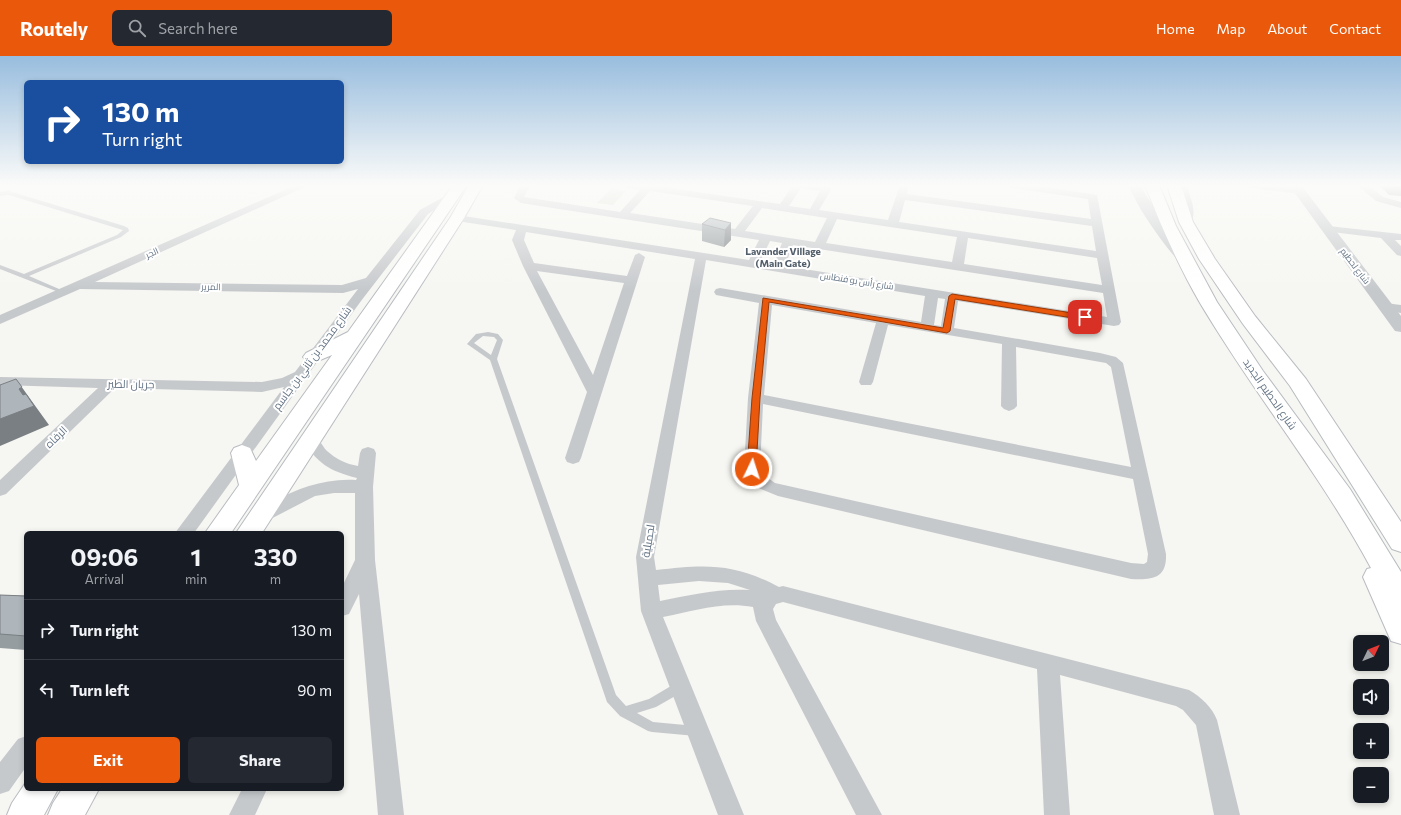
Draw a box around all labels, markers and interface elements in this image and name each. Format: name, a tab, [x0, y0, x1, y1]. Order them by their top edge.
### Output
search box	[112, 10, 392, 46]
text: Routely	[20, 17, 88, 40]
icon: search	[126, 17, 148, 39]
text: Search here	[158, 19, 238, 37]
text: Home	[1156, 20, 1195, 37]
text: Map	[1217, 20, 1245, 37]
text: About	[1267, 20, 1307, 37]
text: Contact	[1329, 20, 1381, 37]
text: 130 m	[102, 94, 179, 128]
icon: right	[36, 96, 88, 148]
text: Turn right	[102, 128, 182, 150]
street label: الجر	[143, 245, 160, 261]
district label: Lavander Village (Main Gate)	[745, 245, 821, 269]
street label: شارع لحطيم	[1337, 245, 1373, 287]
street label: شارع رأس بو فنطاس	[819, 269, 895, 293]
street label: المرير	[200, 281, 221, 292]
pin	[1068, 300, 1102, 334]
street label: شارع محمد بن ثاني بن جاسم	[270, 303, 356, 414]
icon: arrive	[1074, 306, 1096, 328]
street label: شارع الحطيم الجديد	[1239, 356, 1300, 433]
street label: جريان الطير	[107, 377, 154, 391]
street label: الرفاه	[42, 423, 70, 451]
position arrow	[731, 448, 773, 490]
street label: لجميلية	[638, 523, 657, 558]
text: 09:06	[71, 542, 138, 571]
text: 1	[191, 542, 201, 571]
text: 330	[254, 542, 297, 571]
text: Arrival	[85, 571, 124, 587]
text: min	[185, 571, 207, 587]
text: m	[270, 571, 281, 587]
icon: right	[36, 619, 58, 641]
text: Turn right	[70, 621, 139, 639]
text: 130 m	[291, 621, 332, 639]
north arrow	[1353, 635, 1389, 671]
map controls	[1353, 635, 1389, 803]
icon: left	[36, 679, 58, 701]
button: sound	[1353, 679, 1389, 715]
text: Turn left	[70, 681, 129, 699]
text: 90 m	[297, 681, 332, 699]
button: +	[1353, 723, 1389, 759]
button: Exit	[36, 737, 180, 783]
button: Share	[188, 737, 332, 783]
button: −	[1353, 767, 1389, 803]

